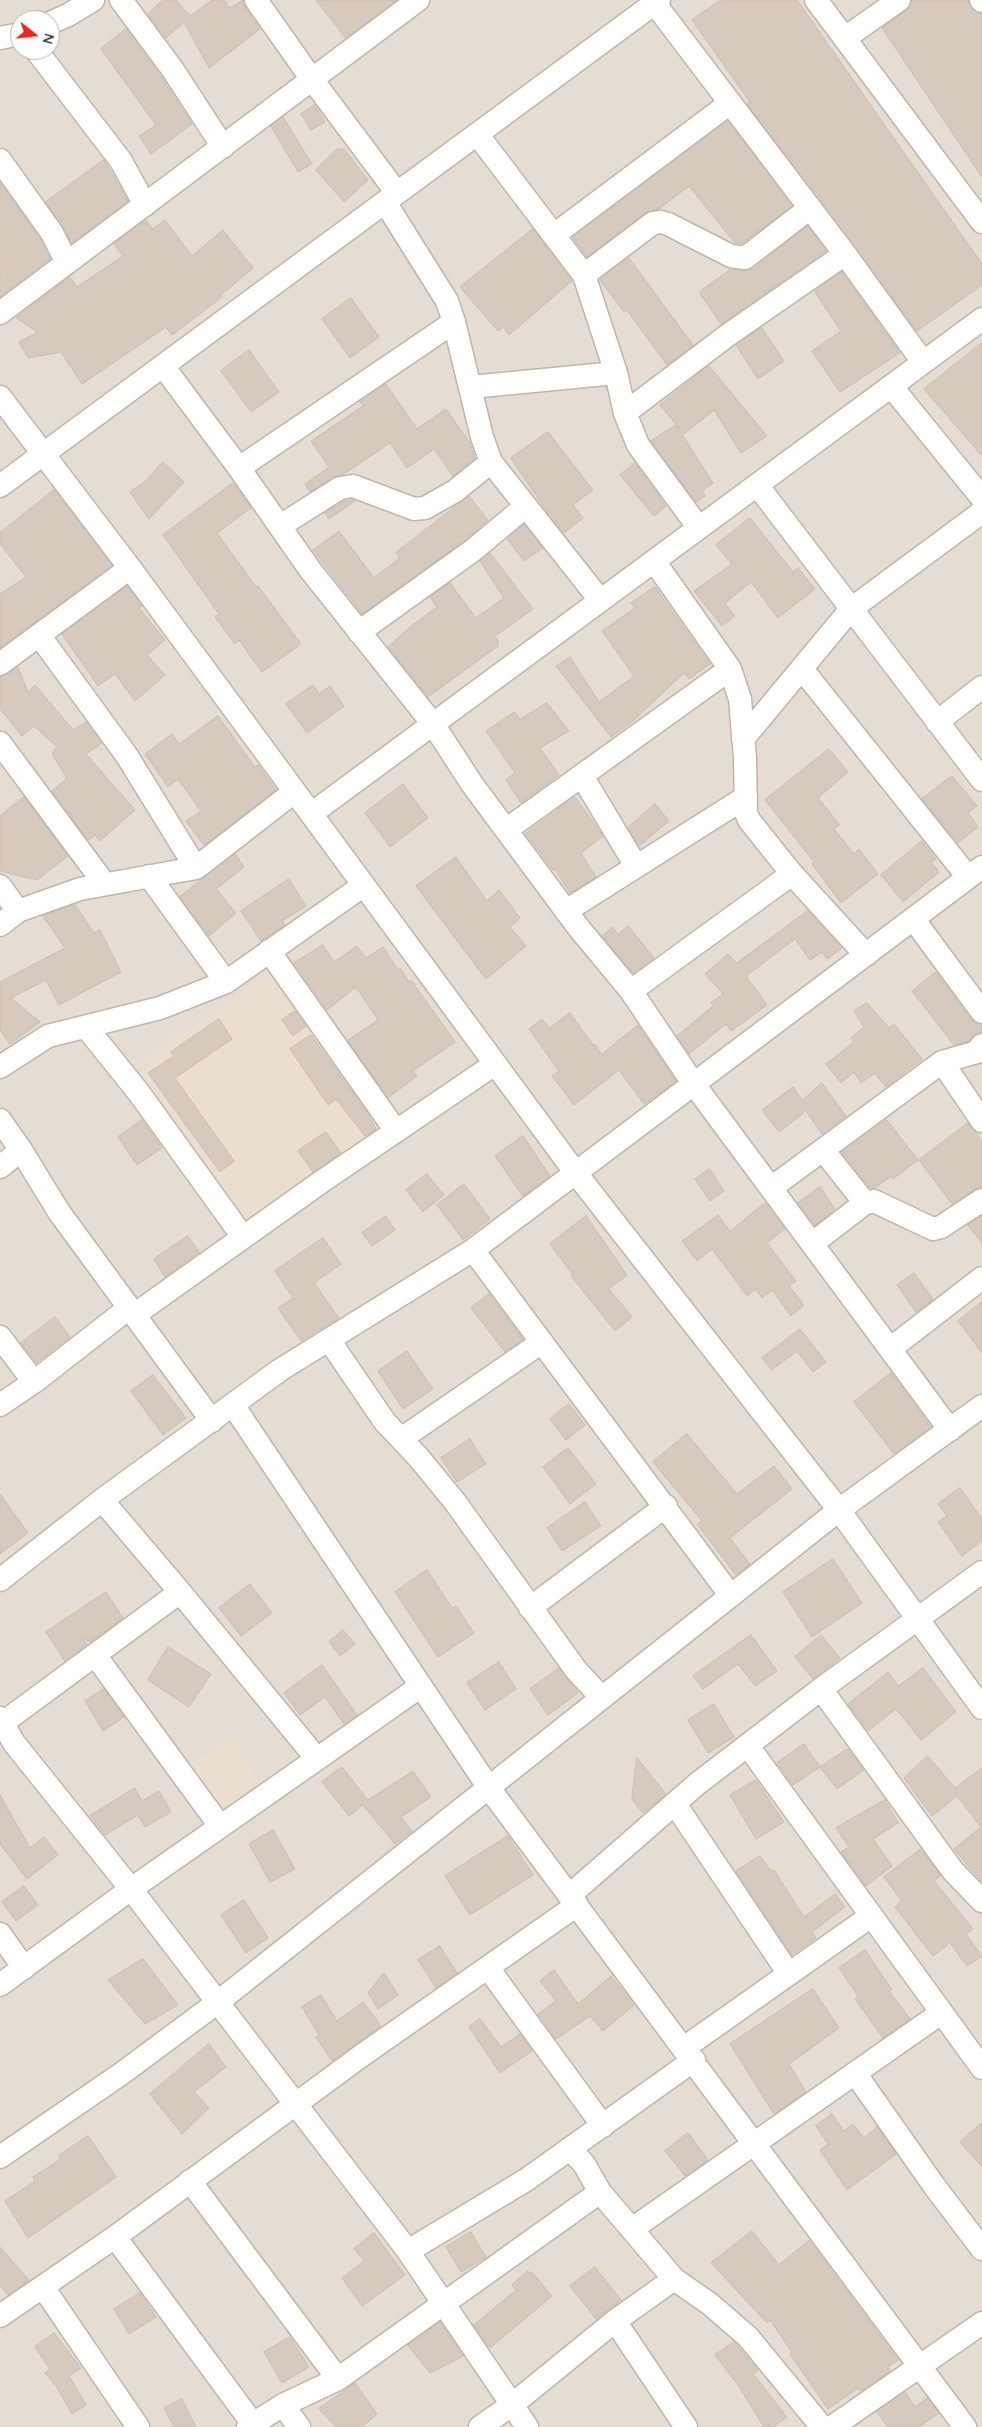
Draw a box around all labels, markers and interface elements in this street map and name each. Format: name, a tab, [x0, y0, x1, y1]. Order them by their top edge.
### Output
north arrow	[10, 10, 60, 60]
text: N	[38, 31, 59, 46]

